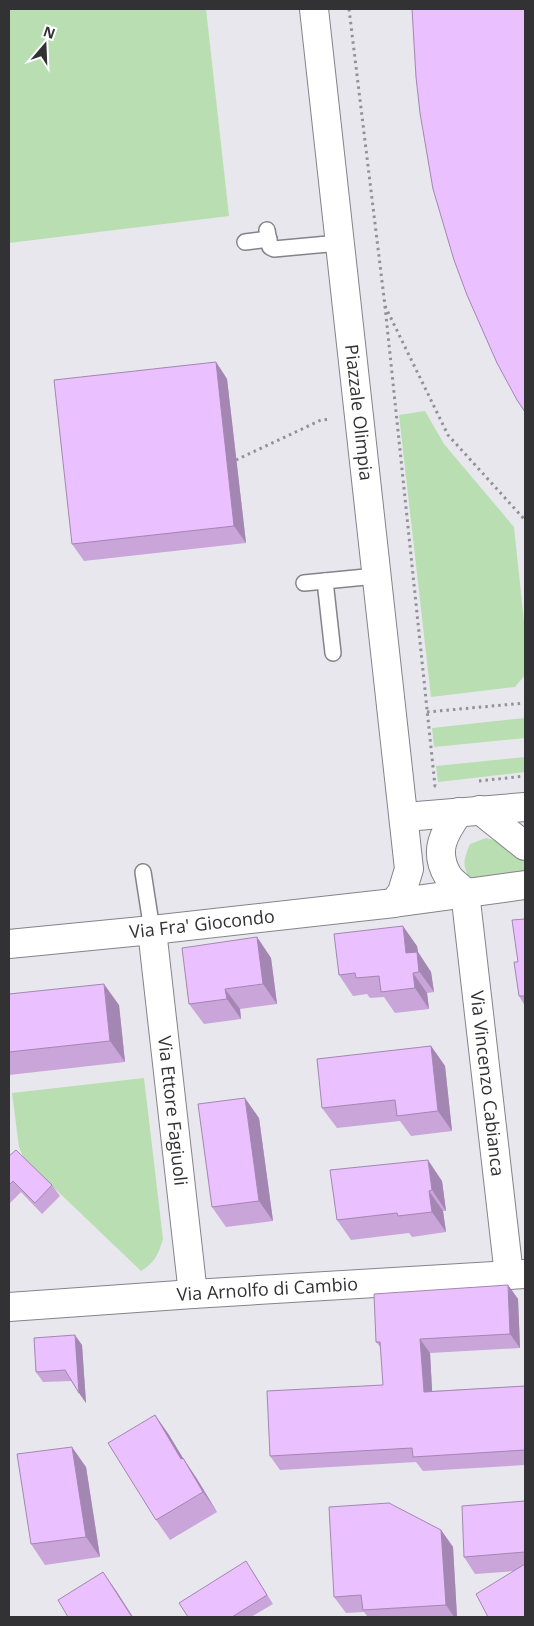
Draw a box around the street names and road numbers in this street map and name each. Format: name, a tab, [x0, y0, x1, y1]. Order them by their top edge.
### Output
street label: Piazzale Olimpia	[340, 343, 379, 482]
street label: Via Fra' Giocondo	[128, 903, 276, 943]
street label: Via Vincenzo Cabianca	[465, 989, 511, 1177]
street label: Via Ettore Fagiuoli	[153, 1035, 194, 1187]
street label: Via Arnolfo di Cambio	[176, 1271, 359, 1306]

